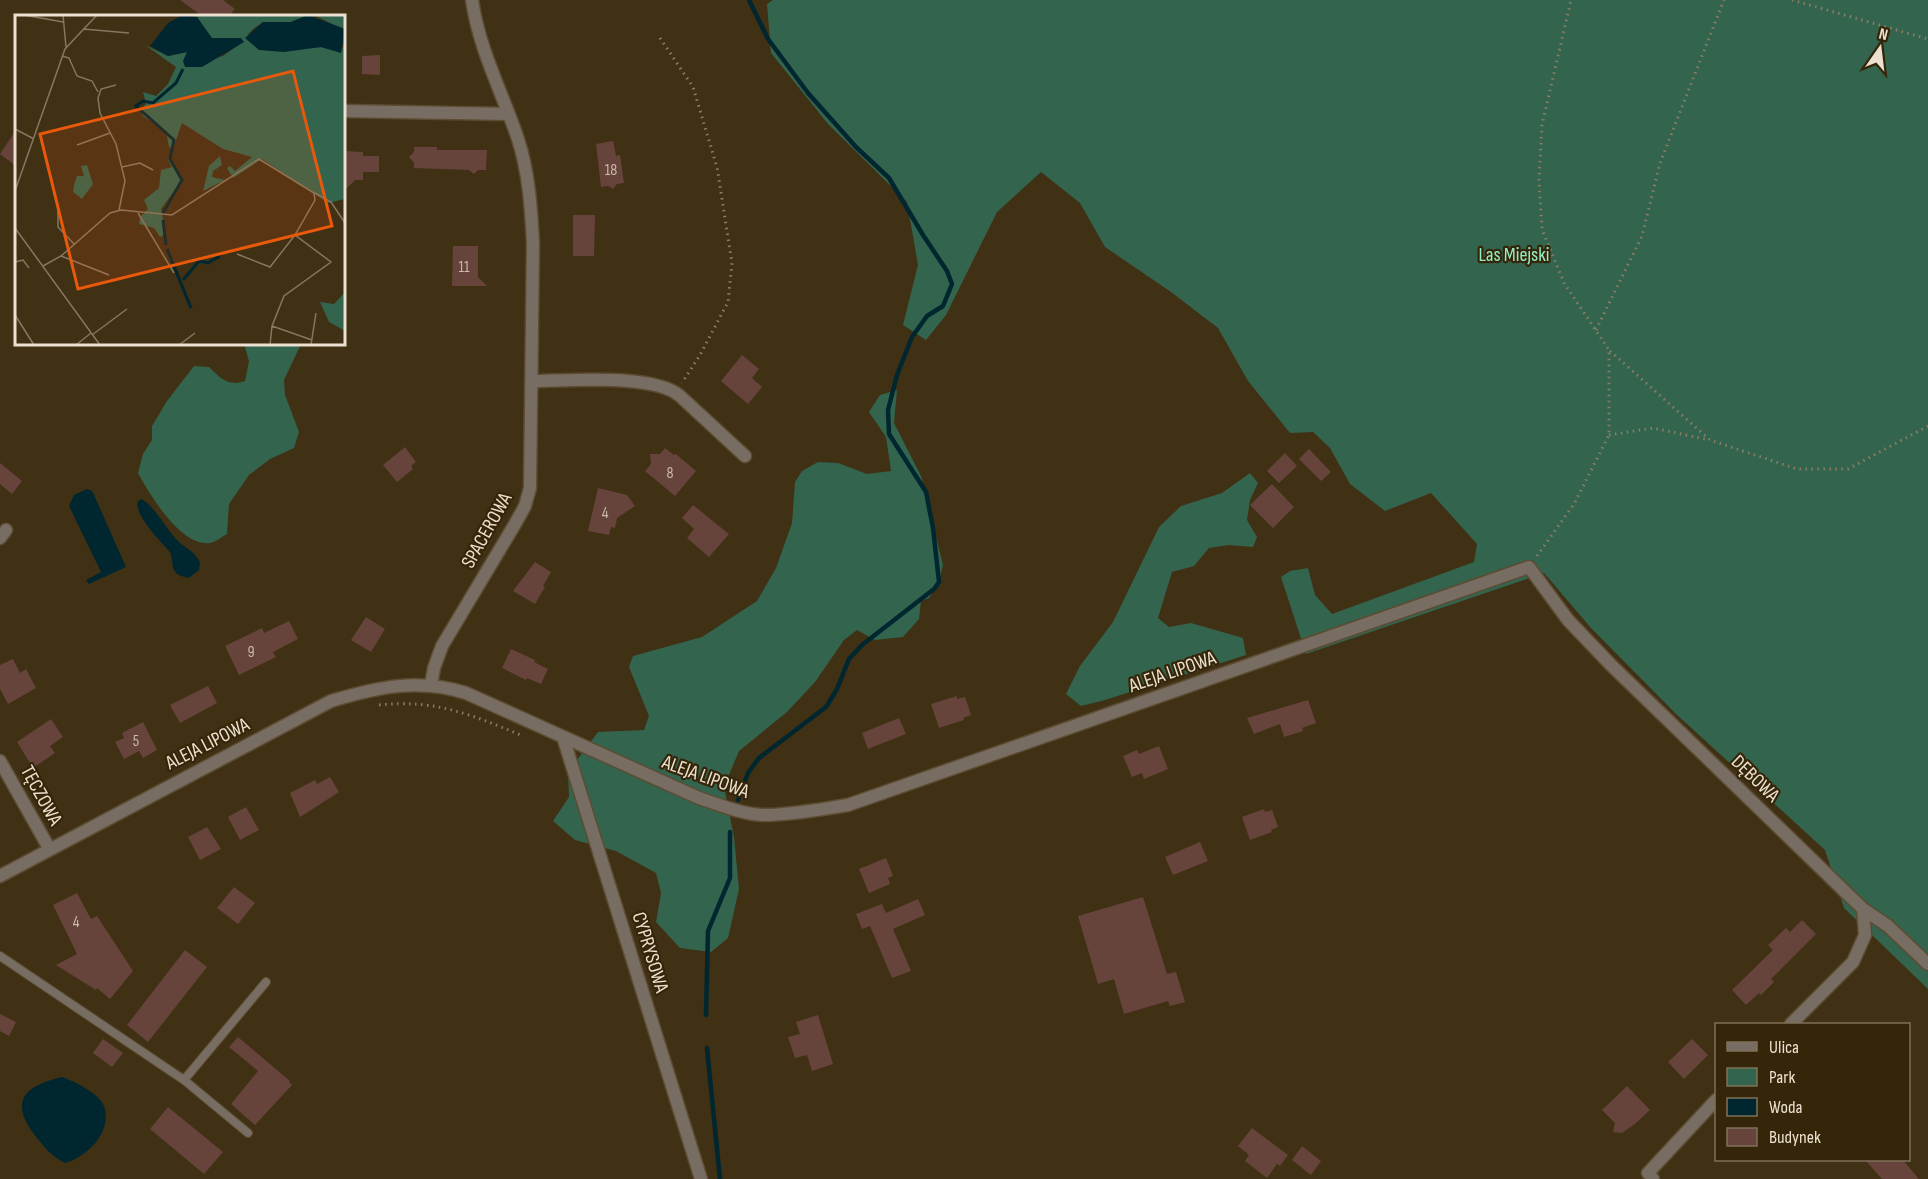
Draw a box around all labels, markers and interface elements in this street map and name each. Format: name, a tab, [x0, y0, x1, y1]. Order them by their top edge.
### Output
inset map	[15, 15, 345, 345]
north arrow	[1850, 18, 1910, 78]
text: N	[1877, 25, 1890, 45]
house number: 18	[605, 161, 617, 180]
park label: Las Miejski	[1478, 243, 1550, 267]
house number: 11	[458, 258, 470, 277]
house number: 8	[666, 464, 674, 483]
street label: SPACEROWA	[456, 488, 518, 573]
house number: 4	[602, 504, 609, 523]
house number: 9	[247, 643, 255, 662]
street label: ALEJA LIPOWA	[1125, 646, 1220, 698]
street label: ALEJA LIPOWA	[161, 712, 254, 776]
house number: 5	[133, 732, 139, 751]
street label: ALEJA LIPOWA	[658, 750, 753, 804]
street label: DĘBOWA	[1726, 750, 1785, 808]
street label: TĘCZOWA	[15, 761, 68, 830]
street label: CYPRYSOWA	[626, 909, 674, 996]
house number: 4	[73, 913, 80, 932]
legend	[1715, 1023, 1910, 1161]
text: Ulica	[1769, 1037, 1799, 1058]
text: Park	[1769, 1067, 1795, 1088]
text: Woda	[1769, 1097, 1802, 1118]
text: Budynek	[1769, 1127, 1821, 1148]

